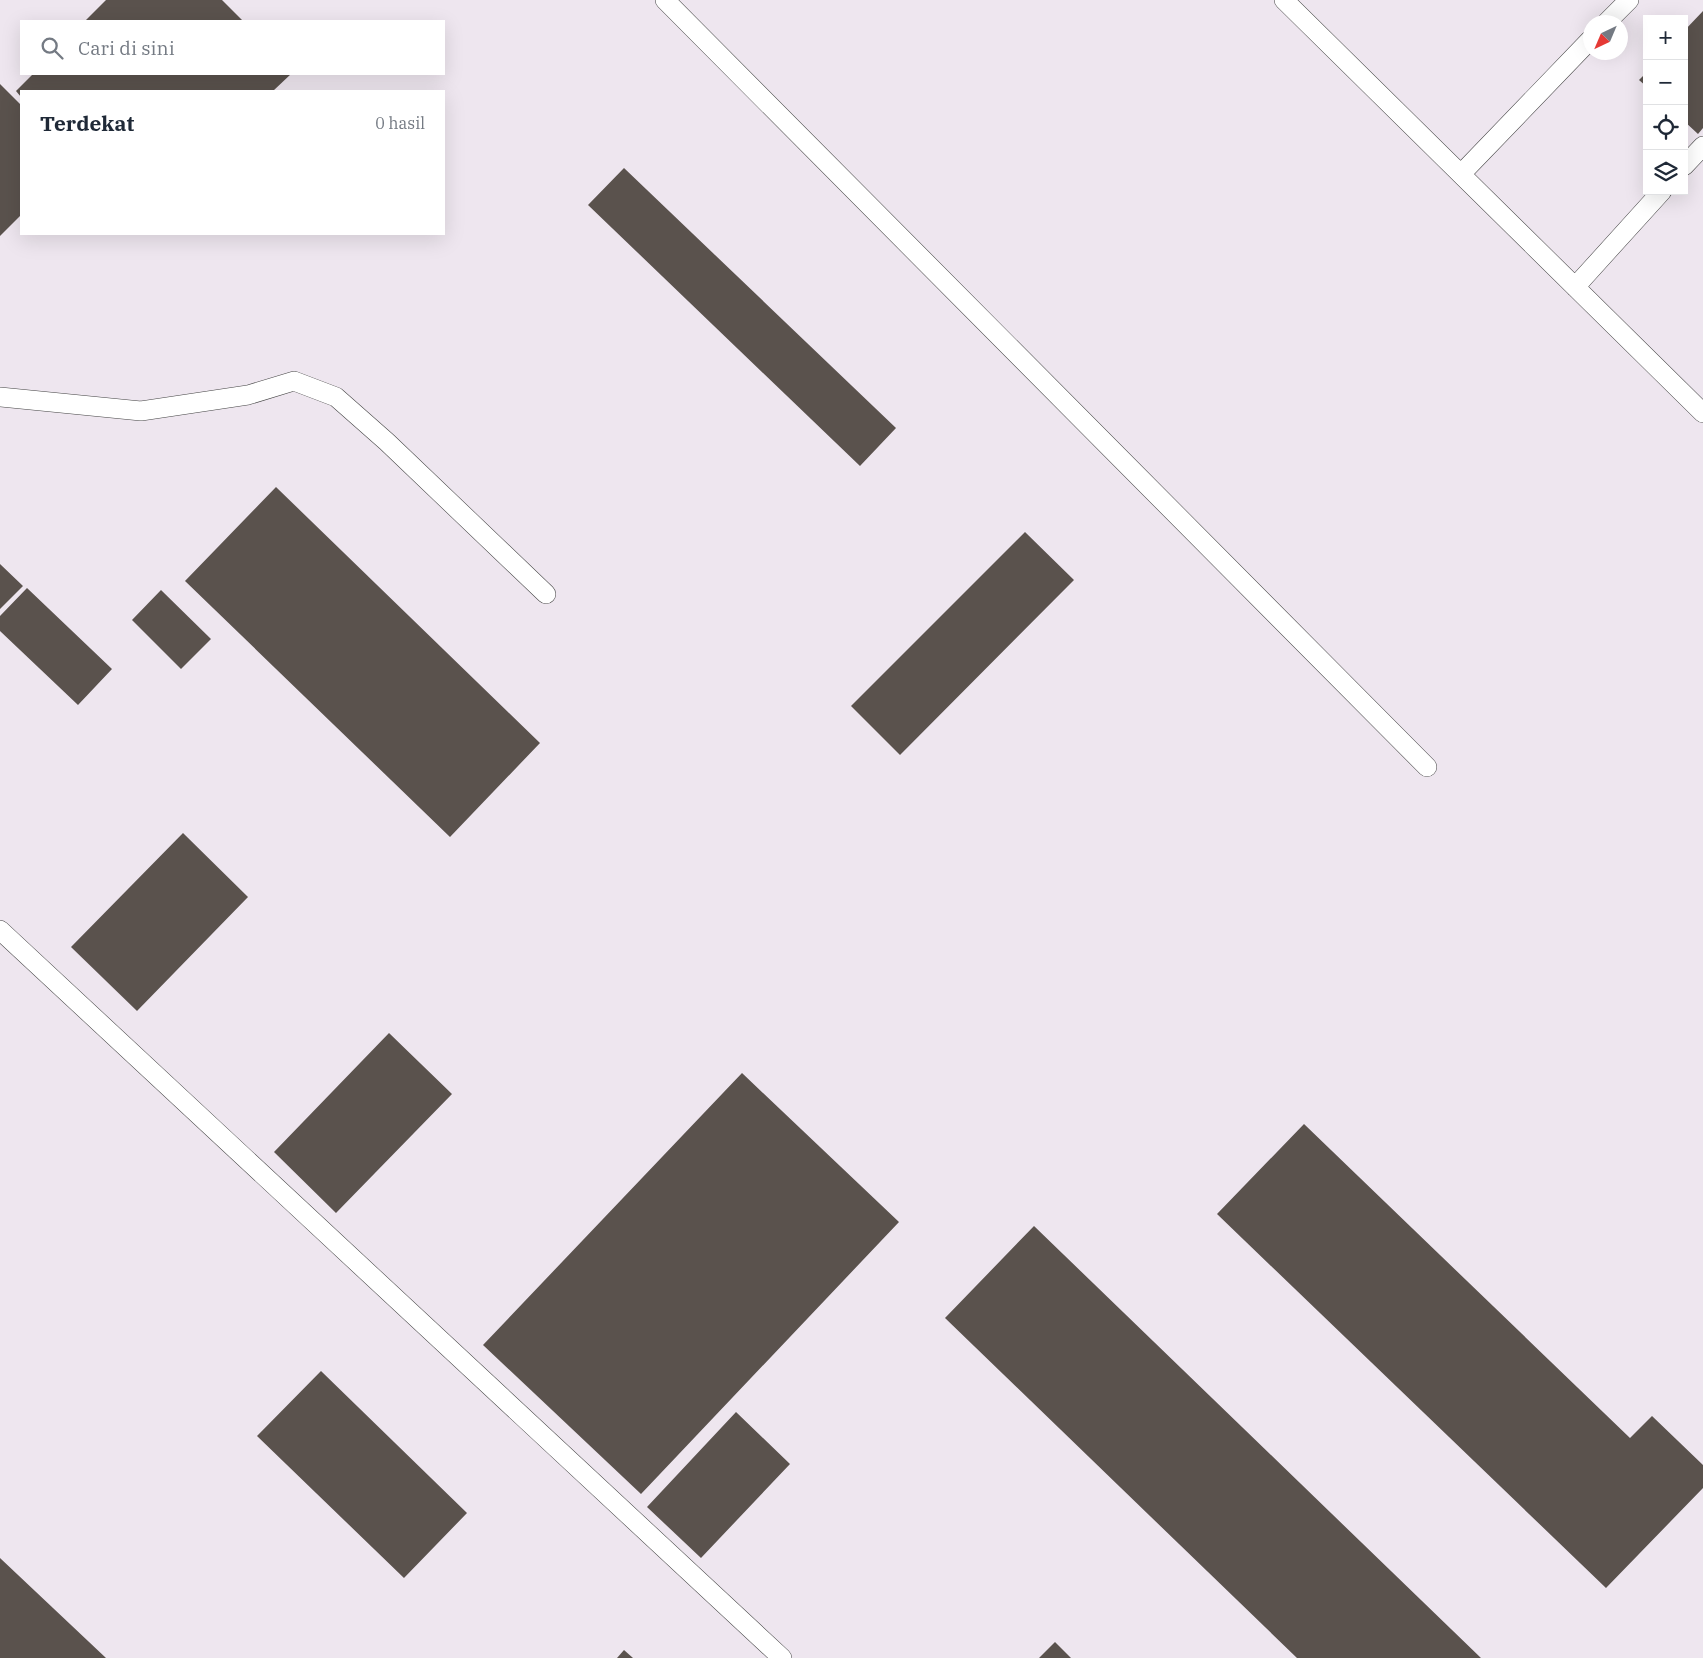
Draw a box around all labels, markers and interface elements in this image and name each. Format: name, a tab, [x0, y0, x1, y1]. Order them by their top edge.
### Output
north arrow	[1583, 15, 1628, 60]
map controls	[1643, 15, 1688, 195]
button: +	[1643, 15, 1688, 60]
search box	[20, 20, 445, 75]
icon: search	[38, 34, 66, 62]
text: Cari di sini	[78, 36, 175, 60]
button: −	[1643, 60, 1688, 105]
button: locate	[1643, 105, 1688, 150]
text: Terdekat	[40, 109, 134, 137]
text: 0 hasil	[375, 113, 425, 133]
button: layers	[1643, 150, 1688, 195]

